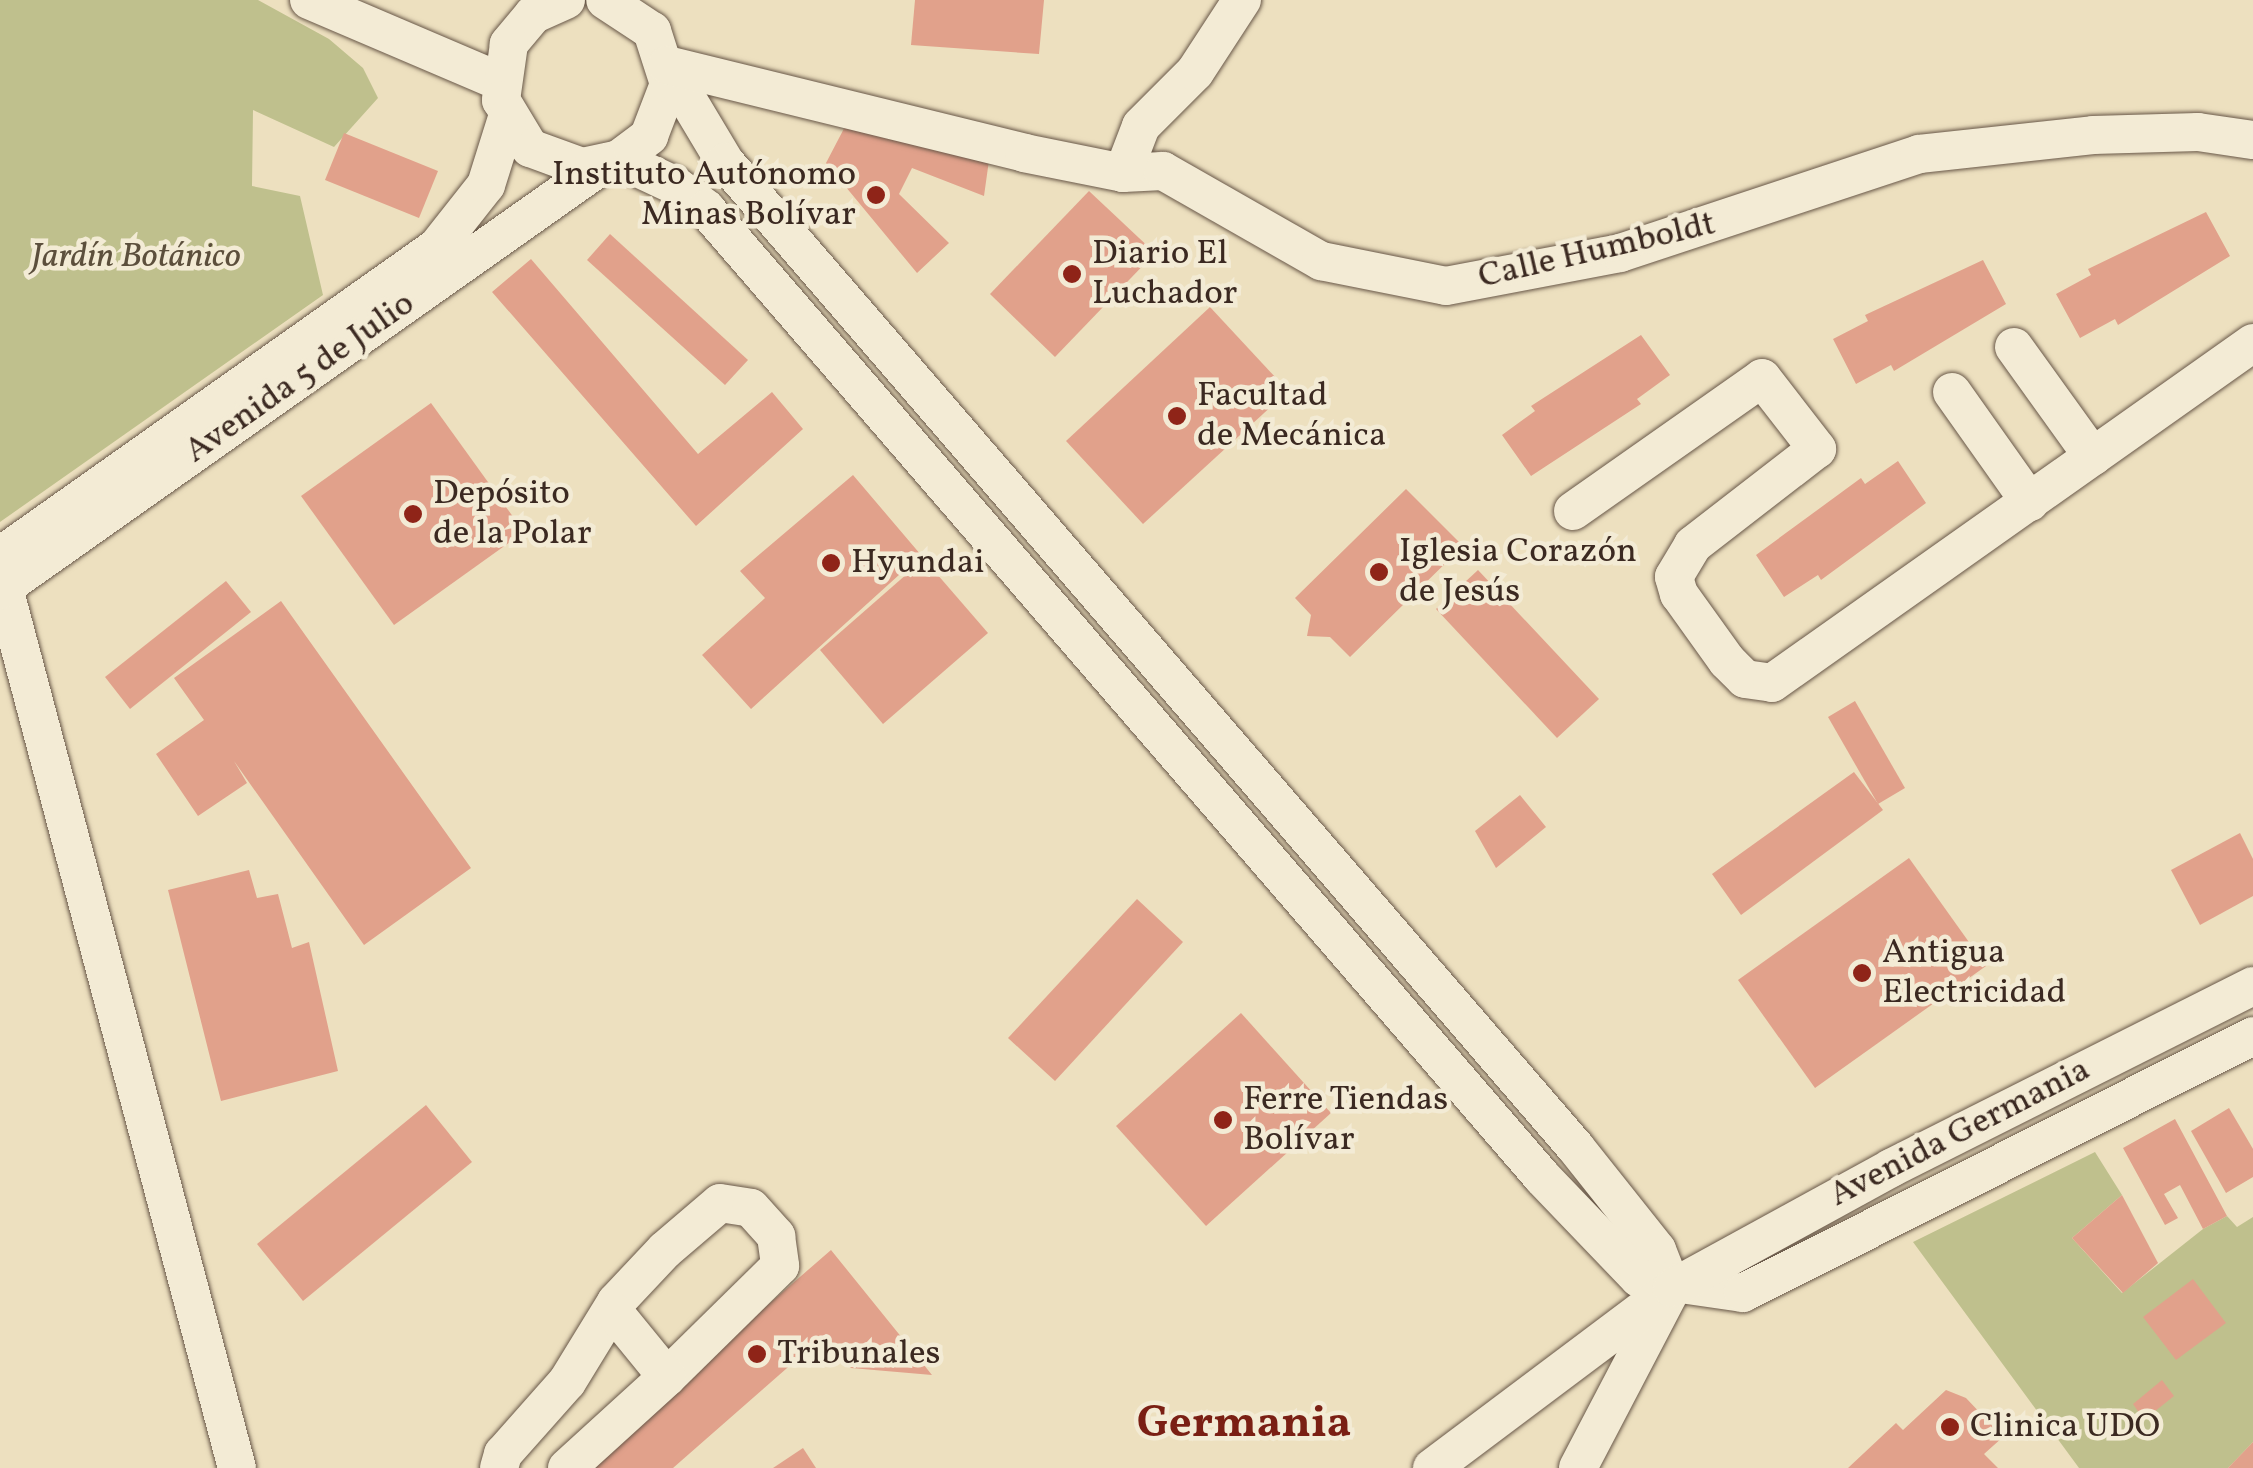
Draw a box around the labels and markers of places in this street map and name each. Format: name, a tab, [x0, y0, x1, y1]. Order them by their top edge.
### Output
place label: Instituto Autónomo Minas Bolívar	[552, 154, 856, 236]
marker: Instituto Autónomo Minas Bolívar	[865, 184, 887, 206]
place label: Diario El Luchador	[1092, 233, 1237, 315]
marker: Diario El Luchador	[1061, 263, 1083, 285]
place label: Facultad de Mecánica	[1197, 375, 1386, 457]
marker: Facultad de Mecánica	[1166, 405, 1188, 427]
place label: Depósito de la Polar	[433, 473, 592, 555]
marker: Depósito de la Polar	[402, 503, 424, 525]
place label: Iglesia Corazón de Jesús	[1399, 531, 1637, 613]
place label: Hyundai	[851, 542, 985, 584]
marker: Hyundai	[820, 552, 842, 574]
marker: Iglesia Corazón de Jesús	[1368, 561, 1390, 583]
place label: Antigua Electricidad	[1882, 932, 2066, 1014]
marker: Antigua Electricidad	[1851, 962, 1873, 984]
place label: Ferre Tiendas Bolívar	[1243, 1079, 1449, 1161]
marker: Ferre Tiendas Bolívar	[1212, 1109, 1234, 1131]
place label: Tribunales	[777, 1333, 941, 1375]
marker: Tribunales	[746, 1343, 768, 1365]
place label: Clinica UDO	[1970, 1406, 2160, 1448]
marker: Clinica UDO	[1939, 1416, 1961, 1438]

